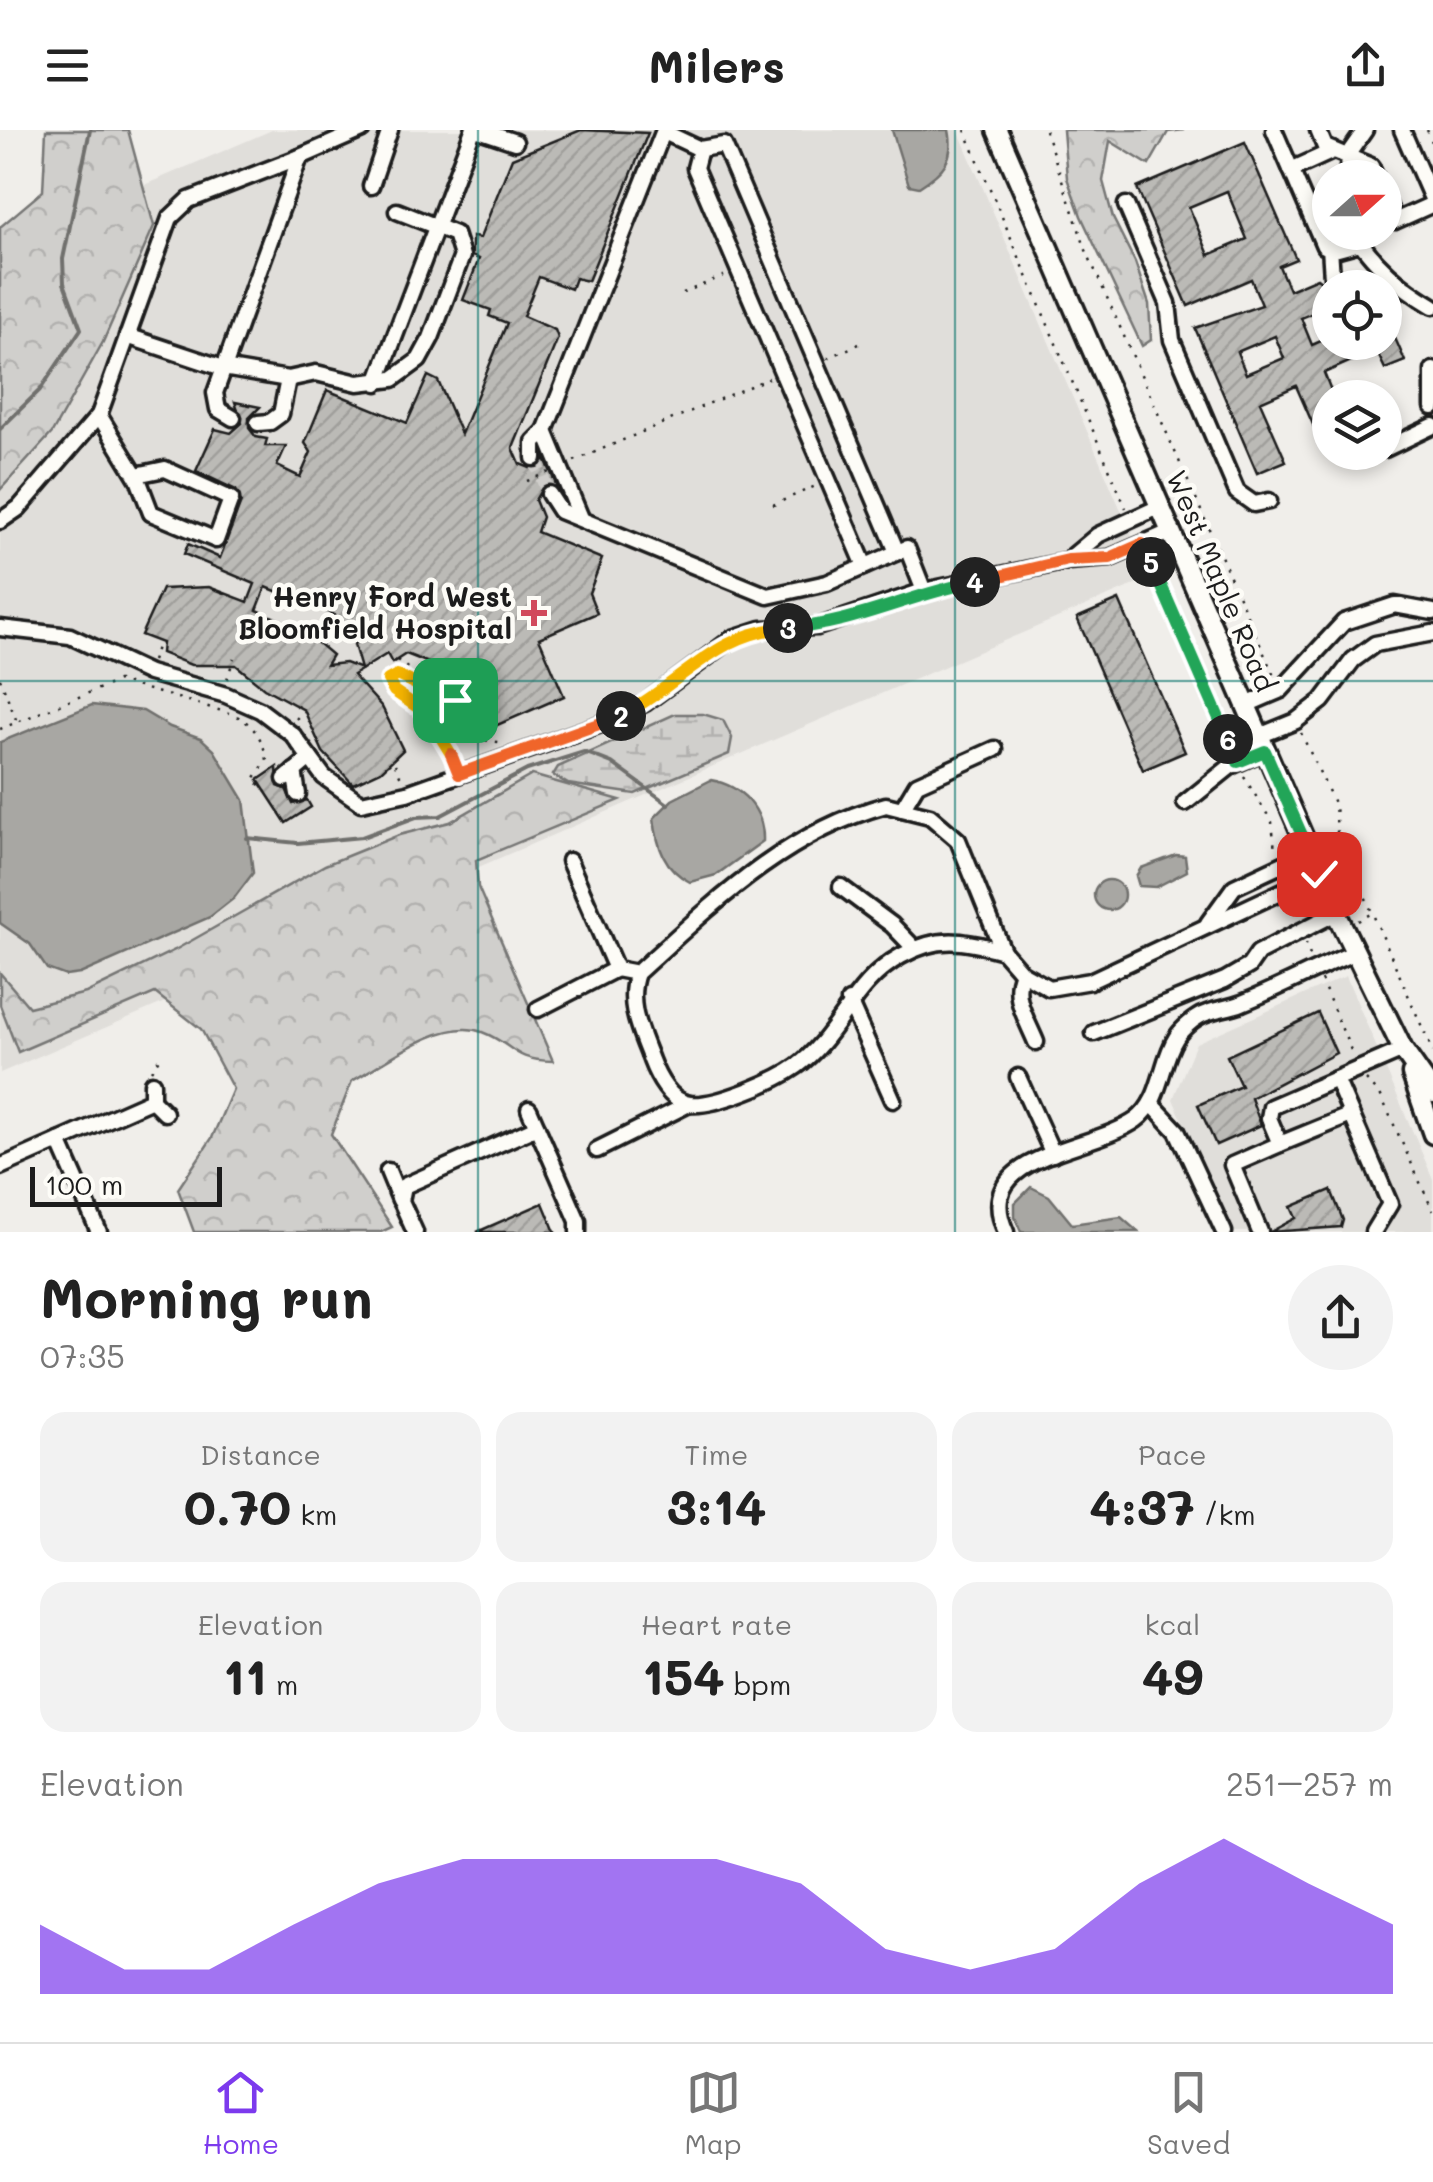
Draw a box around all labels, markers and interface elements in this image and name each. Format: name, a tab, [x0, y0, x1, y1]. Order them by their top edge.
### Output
text: Milers	[648, 36, 785, 94]
icon: menu	[40, 38, 95, 93]
icon: share	[1338, 38, 1393, 93]
north arrow	[1312, 160, 1402, 250]
map controls	[1312, 160, 1402, 470]
button: locate	[1312, 270, 1402, 360]
button: layers	[1312, 380, 1402, 470]
street label: West Maple Road	[1159, 465, 1285, 697]
pin: 5	[1126, 537, 1176, 587]
text: 5	[1143, 544, 1159, 580]
pin: 4	[950, 557, 1000, 607]
text: 4	[966, 564, 984, 600]
place label: Henry Ford West Bloomfield Hospital	[238, 578, 512, 646]
marker: Henry Ford West Bloomfield Hospital	[521, 600, 547, 626]
pin: 3	[763, 603, 813, 653]
text: 3	[780, 610, 796, 646]
pin	[413, 658, 498, 743]
icon: arrive	[428, 673, 483, 728]
pin: 2	[596, 691, 646, 741]
text: 2	[613, 698, 629, 734]
pin: 6	[1203, 714, 1253, 764]
text: 6	[1220, 721, 1236, 757]
pin	[1277, 832, 1362, 917]
icon: check	[1292, 847, 1347, 902]
scale bar	[30, 1162, 222, 1206]
text: 100 m	[45, 1166, 123, 1202]
text: Morning run	[40, 1260, 373, 1332]
button: share	[1288, 1265, 1393, 1370]
text: 07:35	[40, 1334, 125, 1376]
text: Distance	[200, 1436, 321, 1472]
text: Time	[685, 1436, 748, 1472]
text: Pace	[1138, 1436, 1207, 1472]
text: 0.70	[184, 1472, 291, 1538]
text: 3:14	[667, 1472, 766, 1538]
text: 4:37	[1089, 1472, 1195, 1538]
text: km	[291, 1496, 337, 1532]
text: /km	[1195, 1496, 1256, 1532]
text: Elevation	[198, 1606, 323, 1642]
text: Heart rate	[641, 1606, 792, 1642]
text: kcal	[1145, 1606, 1200, 1642]
text: 11	[223, 1642, 267, 1708]
text: 154	[642, 1642, 725, 1708]
text: 49	[1142, 1642, 1203, 1708]
text: m	[267, 1666, 298, 1702]
text: bpm	[725, 1666, 791, 1702]
text: Elevation	[40, 1762, 184, 1804]
text: 251–257 m	[1226, 1762, 1393, 1804]
tab: Home	[203, 2065, 279, 2161]
tab: Map	[685, 2065, 742, 2161]
tab: Saved	[1147, 2065, 1230, 2161]

